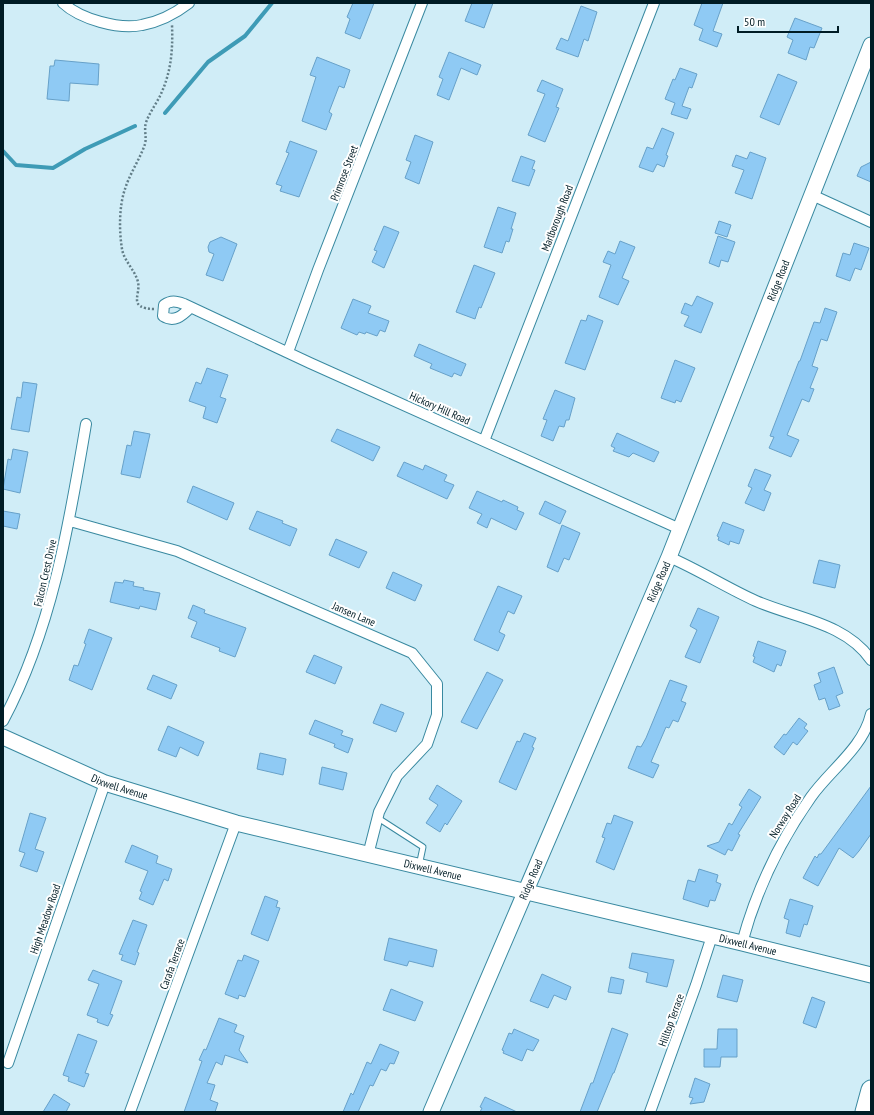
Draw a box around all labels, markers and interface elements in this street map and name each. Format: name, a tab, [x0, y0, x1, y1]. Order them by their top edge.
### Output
scale bar	[738, 8, 838, 34]
text: 50 m	[744, 14, 765, 29]
street label: Primrose Street	[327, 143, 361, 203]
street label: Marlborough Road	[538, 183, 576, 253]
street label: Ridge Road	[764, 258, 793, 303]
street label: Hickory Hill Road	[408, 388, 473, 428]
street label: Falcon Crest Drive	[30, 538, 60, 608]
street label: Ridge Road	[644, 559, 673, 604]
street label: Jansen Lane	[329, 598, 378, 630]
street label: Dixwell Avenue	[89, 771, 150, 803]
street label: Norway Road	[766, 791, 804, 841]
street label: Dixwell Avenue	[402, 856, 463, 883]
street label: Ridge Road	[516, 857, 546, 902]
street label: High Meadow Road	[27, 882, 64, 956]
street label: Dixwell Avenue	[718, 931, 779, 958]
street label: Carafa Terrace	[156, 936, 188, 991]
street label: Hilltop Terrace	[655, 991, 687, 1048]

